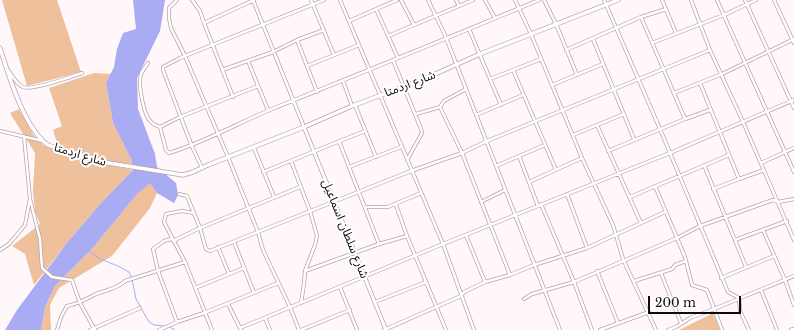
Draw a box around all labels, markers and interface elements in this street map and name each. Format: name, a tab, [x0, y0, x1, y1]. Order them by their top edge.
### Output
street label: شارع اردمتا	[382, 68, 438, 100]
street label: شارع اردمتا	[52, 140, 108, 170]
street label: شارع سلطان اسماعيل	[319, 177, 371, 281]
scale bar	[650, 288, 743, 314]
text: 200 m	[655, 295, 696, 310]

